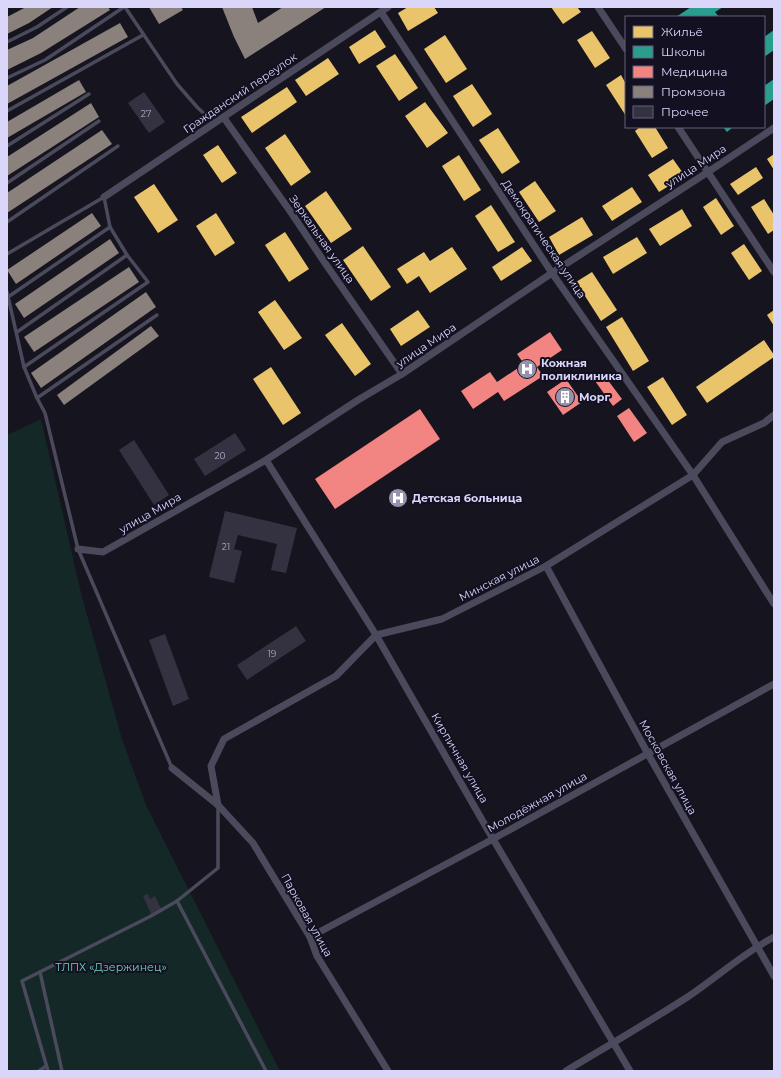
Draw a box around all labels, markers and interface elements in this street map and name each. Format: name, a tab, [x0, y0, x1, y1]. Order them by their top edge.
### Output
legend	[625, 16, 765, 128]
text: Жильё	[661, 24, 703, 39]
text: Школы	[661, 44, 706, 59]
street label: Гражданский переулок	[180, 49, 300, 136]
text: Медицина	[661, 64, 727, 79]
text: Промзона	[661, 84, 725, 99]
text: Прочее	[661, 104, 709, 119]
house number: 27	[141, 108, 151, 119]
street label: улица Мира	[662, 141, 729, 191]
street label: Демократическая улица	[499, 177, 589, 301]
street label: Зеркальная улица	[286, 192, 358, 286]
street label: улица Мира	[393, 320, 459, 371]
place label: Кожная поликлиника	[541, 356, 622, 383]
hospital icon: Кожная поликлиника	[516, 358, 538, 380]
building icon: Морг	[554, 386, 576, 408]
place label: Морг	[579, 390, 610, 404]
house number: 20	[214, 450, 226, 461]
hospital icon: Детская больница	[387, 487, 409, 509]
street label: улица Мира	[116, 490, 184, 537]
place label: Детская больница	[412, 491, 522, 505]
house number: 21	[222, 541, 230, 552]
street label: Минская улица	[456, 552, 542, 604]
house number: 19	[268, 648, 277, 659]
street label: Кирпичная улица	[428, 710, 492, 806]
street label: Московская улица	[636, 717, 700, 817]
street label: Молодёжная улица	[485, 769, 589, 835]
street label: Парковая улица	[278, 871, 336, 959]
park label: ТЛПХ «Дзержинец»	[55, 960, 167, 974]

